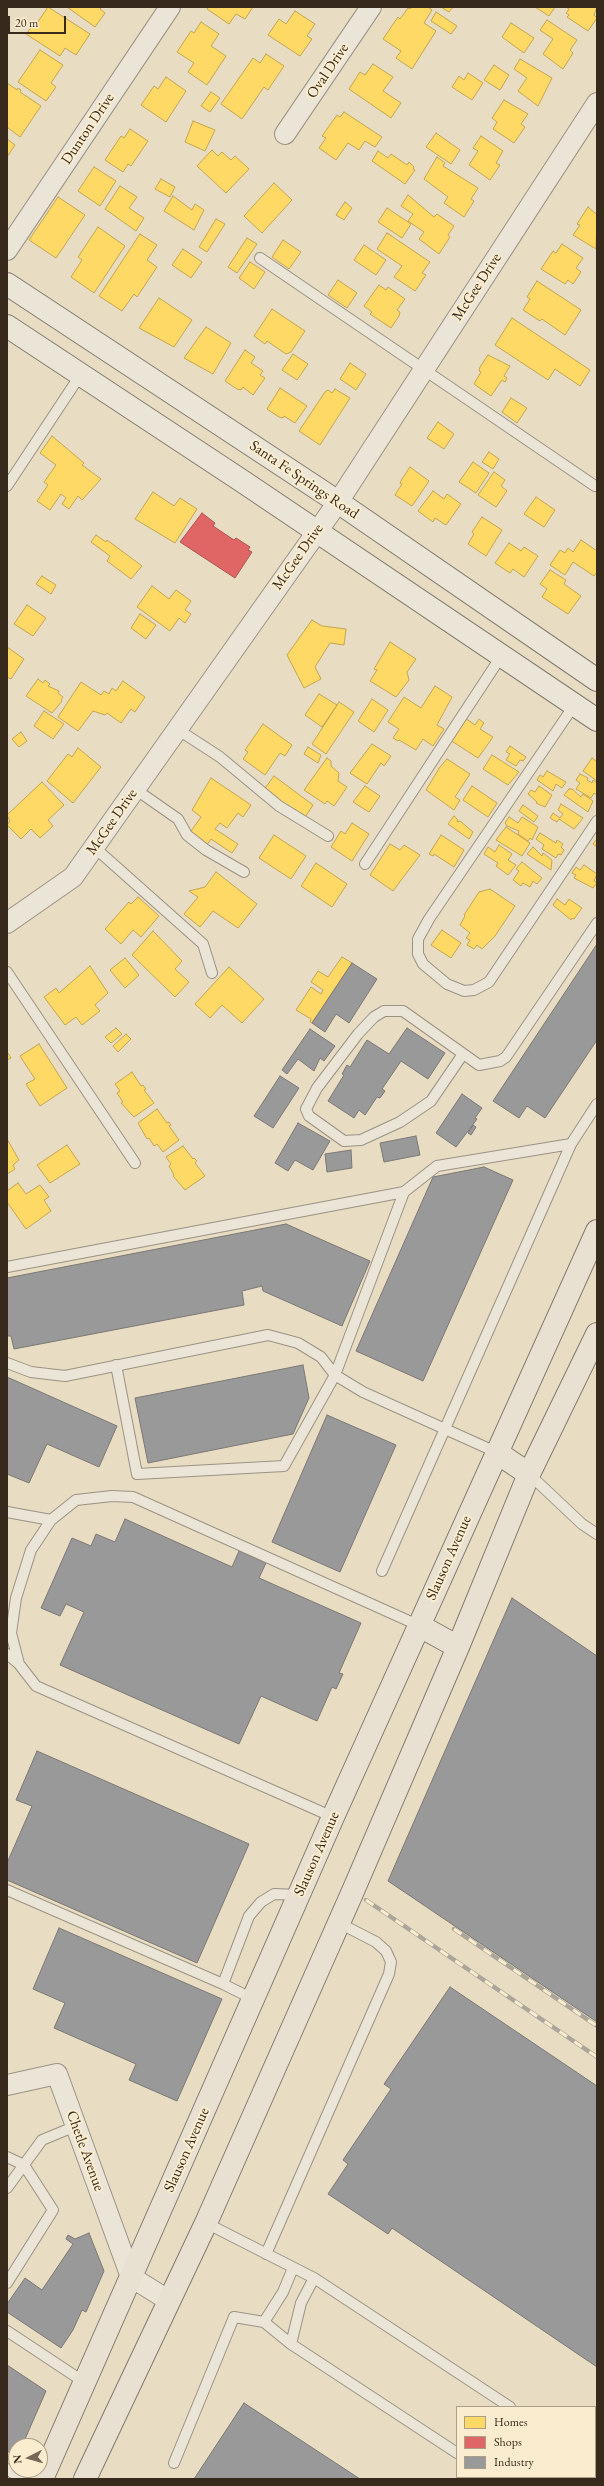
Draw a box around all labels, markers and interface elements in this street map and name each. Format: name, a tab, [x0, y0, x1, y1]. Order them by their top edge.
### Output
scale bar	[10, 8, 68, 34]
text: 20 m	[15, 15, 38, 31]
street label: Oval Drive	[303, 40, 353, 102]
street label: Dunton Drive	[58, 90, 118, 168]
street label: McGee Drive	[449, 250, 505, 324]
street label: Santa Fe Springs Road	[246, 437, 362, 523]
street label: McGee Drive	[269, 520, 327, 594]
street label: McGee Drive	[83, 785, 141, 859]
street label: Slauson Avenue	[422, 1513, 476, 1603]
street label: Slauson Avenue	[290, 1809, 344, 1899]
street label: Slauson Avenue	[160, 2105, 214, 2195]
street label: Chetle Avenue	[62, 2108, 108, 2194]
legend	[456, 2406, 596, 2478]
text: Homes	[494, 2414, 528, 2430]
text: Shops	[494, 2434, 522, 2450]
north arrow	[8, 2438, 48, 2478]
text: N	[10, 2454, 24, 2464]
text: Industry	[494, 2454, 534, 2470]

